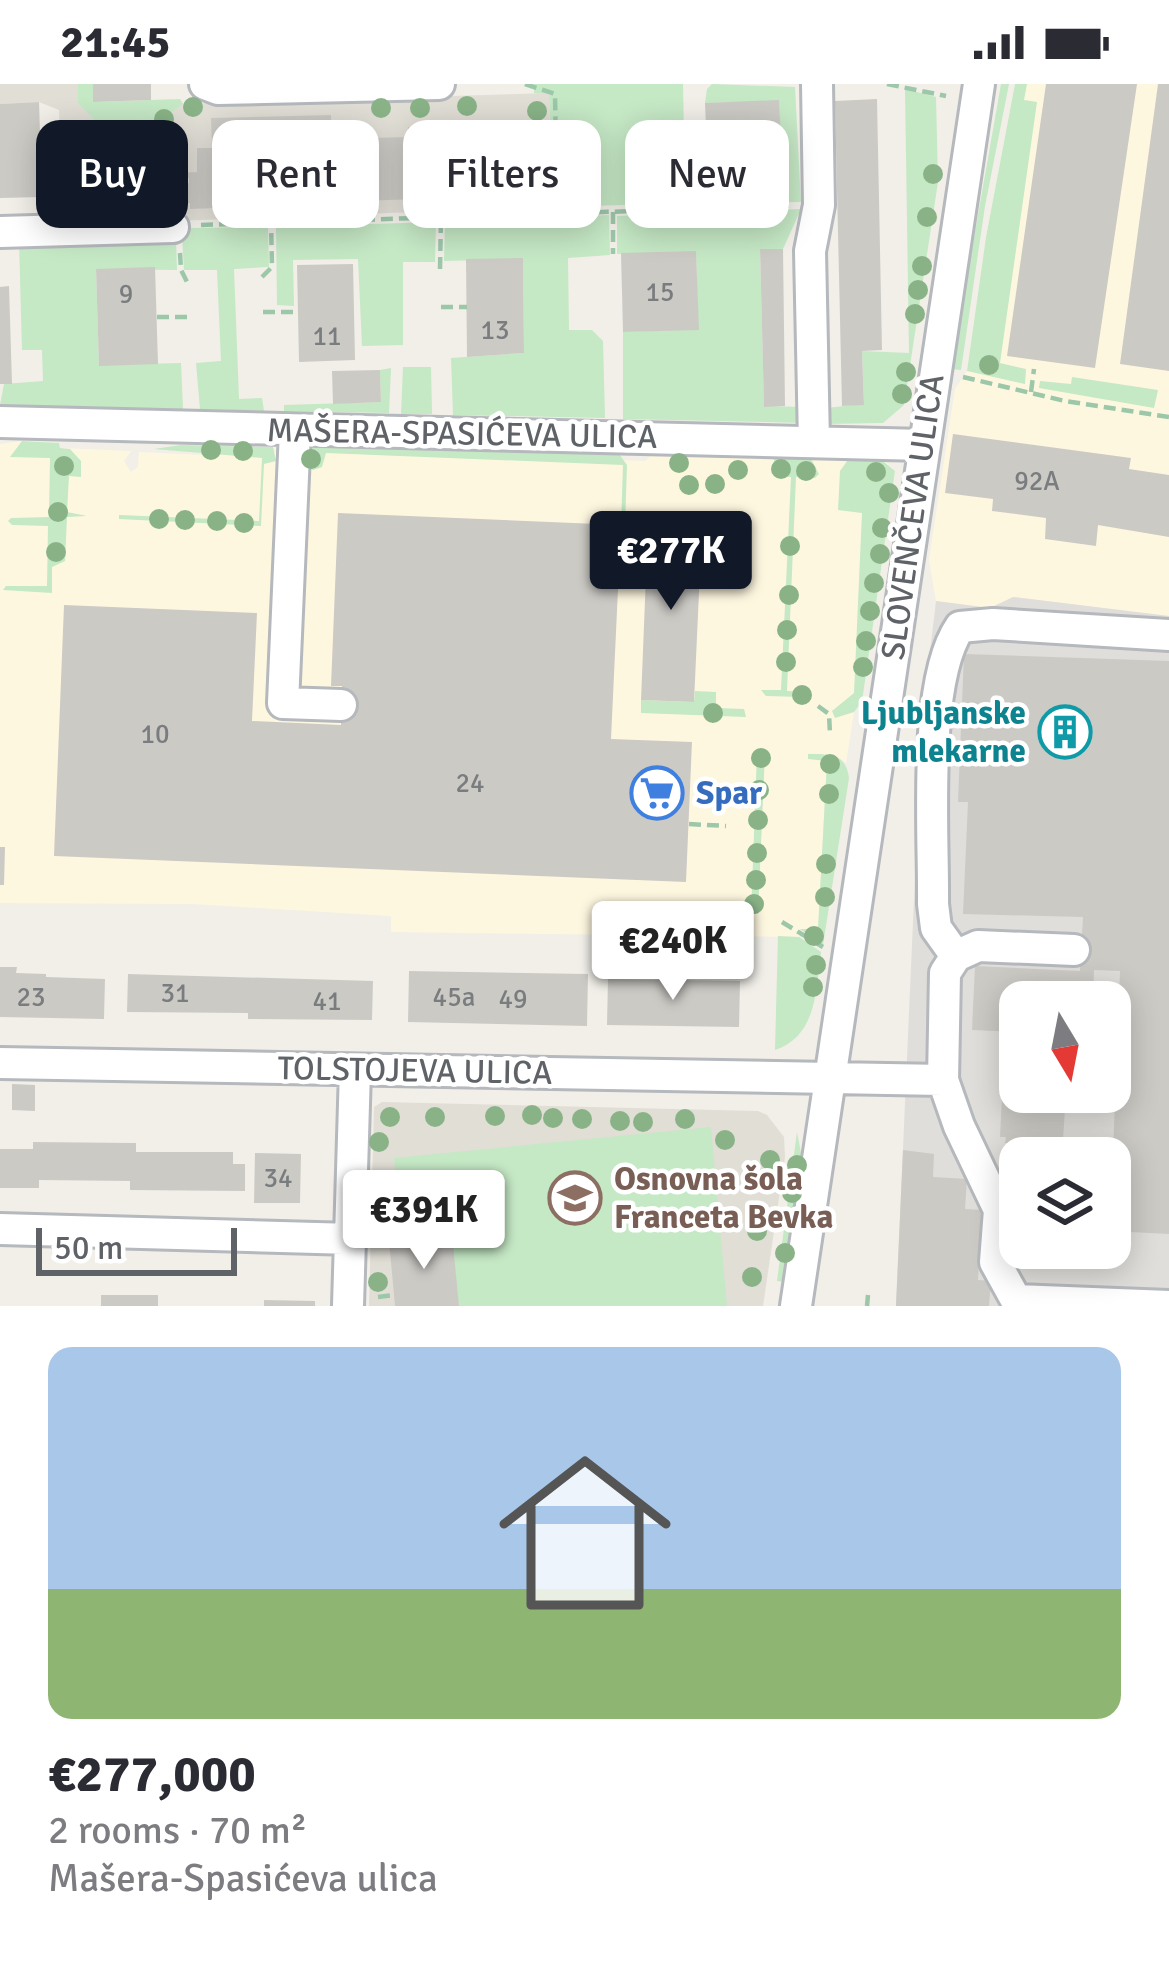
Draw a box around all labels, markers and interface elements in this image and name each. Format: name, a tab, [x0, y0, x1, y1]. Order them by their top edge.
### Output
text: 21:45	[60, 15, 170, 70]
chip: Buy	[36, 120, 188, 228]
chip: Rent	[212, 120, 379, 228]
chip: Filters	[403, 120, 601, 228]
chip: New	[625, 120, 789, 228]
house number: 15	[645, 276, 675, 309]
house number: 9	[119, 278, 133, 311]
house number: 13	[480, 314, 510, 347]
house number: 11	[312, 320, 342, 353]
street label: SLOVENČEVA ULICA	[873, 372, 953, 662]
street label: MAŠERA-SPASIĆEVA ULICA	[266, 410, 658, 458]
house number: 92A	[1014, 465, 1060, 498]
pin: €277K	[587, 511, 755, 613]
text: €277K	[617, 526, 725, 574]
place label: Ljubljanske mlekarne	[861, 693, 1026, 772]
building icon: Ljubljanske mlekarne	[1037, 704, 1093, 760]
house number: 10	[140, 718, 170, 751]
supermarket icon: Spar	[629, 765, 685, 821]
house number: 24	[455, 767, 485, 800]
place label: Spar	[696, 773, 763, 814]
pin: €240K	[589, 901, 757, 1003]
text: €240K	[619, 916, 727, 964]
house number: 31	[160, 977, 190, 1010]
house number: 23	[16, 981, 46, 1014]
house number: 45a	[433, 981, 475, 1014]
north arrow	[999, 981, 1131, 1113]
map controls	[999, 981, 1131, 1269]
house number: 49	[498, 983, 528, 1016]
house number: 41	[312, 985, 342, 1018]
street label: TOLSTOJEVA ULICA	[277, 1048, 553, 1094]
button: layers	[999, 1137, 1131, 1269]
place label: Osnovna šola Franceta Bevka	[614, 1159, 833, 1238]
house number: 34	[263, 1162, 293, 1195]
pin: €391K	[340, 1170, 508, 1272]
school or university icon: Osnovna šola Franceta Bevka	[547, 1170, 603, 1226]
text: €391K	[370, 1185, 478, 1233]
scale bar	[36, 1222, 237, 1275]
text: 50 m	[54, 1228, 123, 1269]
icon: home	[477, 1425, 693, 1641]
text: €277,000	[48, 1743, 256, 1806]
text: 2 rooms · 70 m²	[48, 1806, 307, 1854]
text: Mašera-Spasićeva ulica	[48, 1854, 438, 1902]

